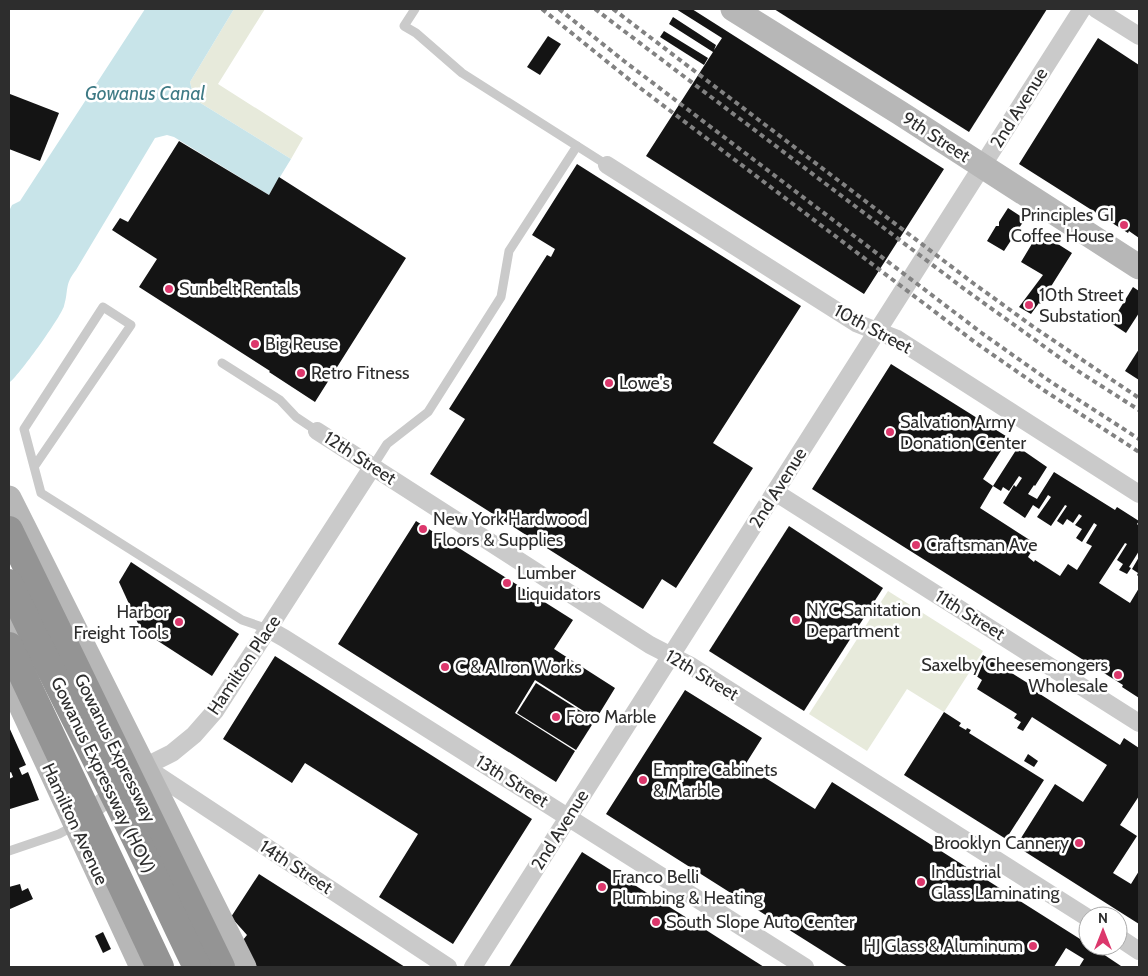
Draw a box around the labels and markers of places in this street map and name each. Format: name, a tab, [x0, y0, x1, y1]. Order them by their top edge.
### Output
place label: Principles GI Coffee House	[1011, 204, 1114, 247]
marker: Principles GI Coffee House	[1118, 219, 1130, 231]
place label: Sunbelt Rentals	[179, 278, 298, 300]
marker: Sunbelt Rentals	[163, 283, 175, 295]
place label: 10th Street Substation	[1039, 284, 1124, 327]
marker: 10th Street Substation	[1023, 299, 1035, 311]
place label: Big Reuse	[265, 333, 338, 355]
marker: Big Reuse	[249, 338, 261, 350]
place label: Retro Fitness	[311, 362, 410, 384]
marker: Retro Fitness	[295, 367, 307, 379]
place label: Lowe's	[619, 372, 670, 394]
marker: Lowe's	[603, 377, 615, 389]
place label: Salvation Army Donation Center	[900, 411, 1026, 454]
marker: Salvation Army Donation Center	[884, 426, 896, 438]
place label: New York Hardwood Floors & Supplies	[433, 508, 587, 551]
marker: New York Hardwood Floors & Supplies	[417, 523, 429, 535]
place label: Craftsman Ave	[926, 534, 1037, 556]
marker: Craftsman Ave	[910, 539, 922, 551]
place label: Lumber Liquidators	[517, 562, 601, 605]
marker: Lumber Liquidators	[501, 577, 513, 589]
place label: NYC Sanitation Department	[806, 599, 921, 642]
place label: Harbor Freight Tools	[74, 601, 169, 644]
marker: NYC Sanitation Department	[790, 614, 802, 626]
marker: Harbor Freight Tools	[173, 616, 185, 628]
place label: Saxelby Cheesemongers Wholesale	[921, 654, 1108, 697]
place label: C & A Iron Works	[455, 656, 582, 678]
marker: C & A Iron Works	[439, 661, 451, 673]
marker: Saxelby Cheesemongers Wholesale	[1112, 669, 1124, 681]
place label: Foro Marble	[566, 706, 656, 728]
marker: Foro Marble	[550, 711, 562, 723]
place label: Empire Cabinets & Marble	[653, 759, 778, 802]
marker: Empire Cabinets & Marble	[637, 774, 649, 786]
place label: Brooklyn Cannery	[934, 832, 1069, 854]
marker: Brooklyn Cannery	[1073, 837, 1085, 849]
place label: Industrial Glass Laminating	[931, 861, 1061, 904]
place label: Franco Belli Plumbing & Heating	[612, 866, 764, 909]
marker: Industrial Glass Laminating	[915, 876, 927, 888]
marker: Franco Belli Plumbing & Heating	[596, 881, 608, 893]
place label: South Slope Auto Center	[666, 911, 855, 933]
marker: South Slope Auto Center	[650, 916, 662, 928]
place label: HJ Glass & Aluminum	[863, 935, 1023, 957]
marker: HJ Glass & Aluminum	[1027, 940, 1039, 952]

